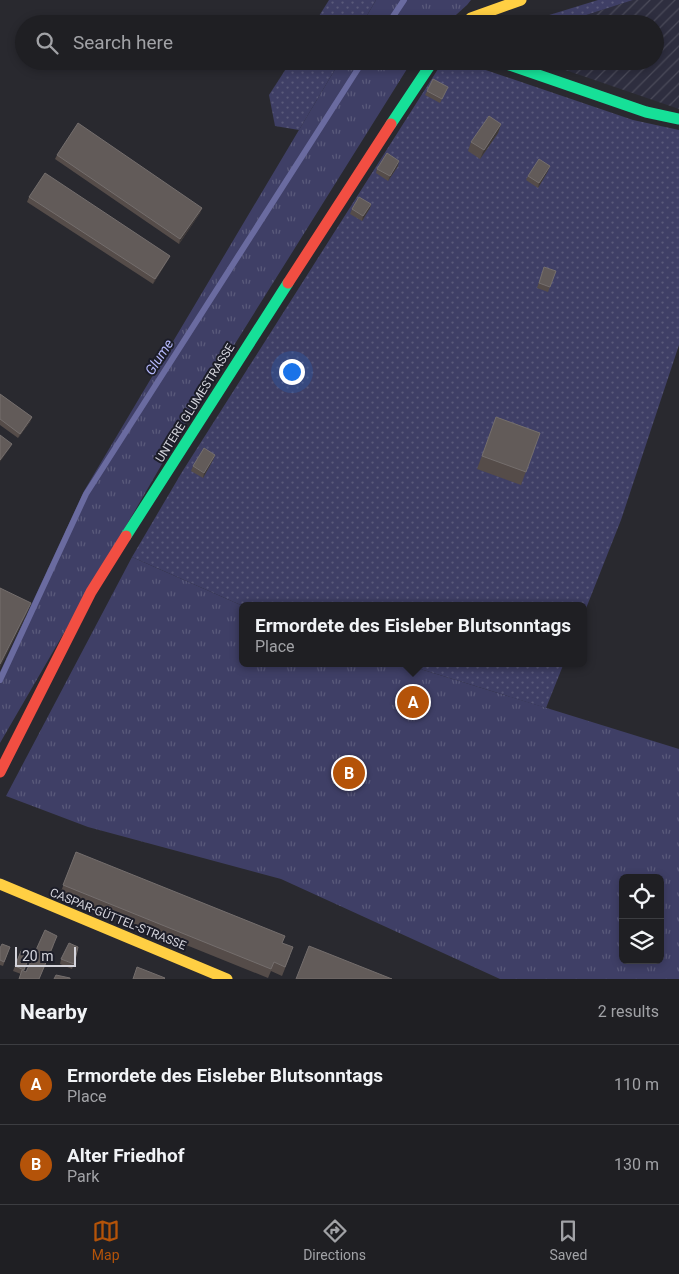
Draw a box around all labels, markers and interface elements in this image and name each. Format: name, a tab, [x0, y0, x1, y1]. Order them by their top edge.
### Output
search box	[15, 15, 664, 70]
icon: search	[33, 29, 61, 57]
text: Search here	[73, 31, 173, 54]
water label: Glume	[142, 336, 176, 378]
street label: UNTERE GLUMESTRASSE	[153, 341, 237, 465]
your location	[279, 359, 305, 385]
popup	[239, 602, 587, 667]
text: Ermordete des Eisleber Blutsonntags	[255, 614, 571, 637]
text: Place	[255, 637, 295, 656]
pin: A	[397, 683, 429, 721]
pin: B	[333, 754, 365, 792]
map controls	[619, 874, 664, 964]
button: locate	[619, 874, 664, 919]
street label: CASPAR-GÜTTEL-STRASSE	[48, 884, 189, 953]
button: layers	[619, 919, 664, 964]
scale bar	[15, 944, 76, 967]
text: 20 m	[22, 948, 54, 964]
text: Nearby	[20, 1000, 87, 1024]
text: 2 results	[598, 1002, 659, 1021]
text: Ermordete des Eisleber Blutsonntags	[67, 1064, 383, 1087]
text: A	[31, 1075, 41, 1094]
text: 110 m	[614, 1075, 659, 1094]
text: Place	[67, 1087, 107, 1106]
text: Alter Friedhof	[67, 1144, 184, 1167]
text: B	[31, 1155, 41, 1174]
text: 130 m	[614, 1155, 659, 1174]
text: Park	[67, 1167, 99, 1186]
tab: Map	[92, 1217, 120, 1263]
tab: Directions	[303, 1217, 366, 1263]
tab: Saved	[549, 1217, 587, 1263]

